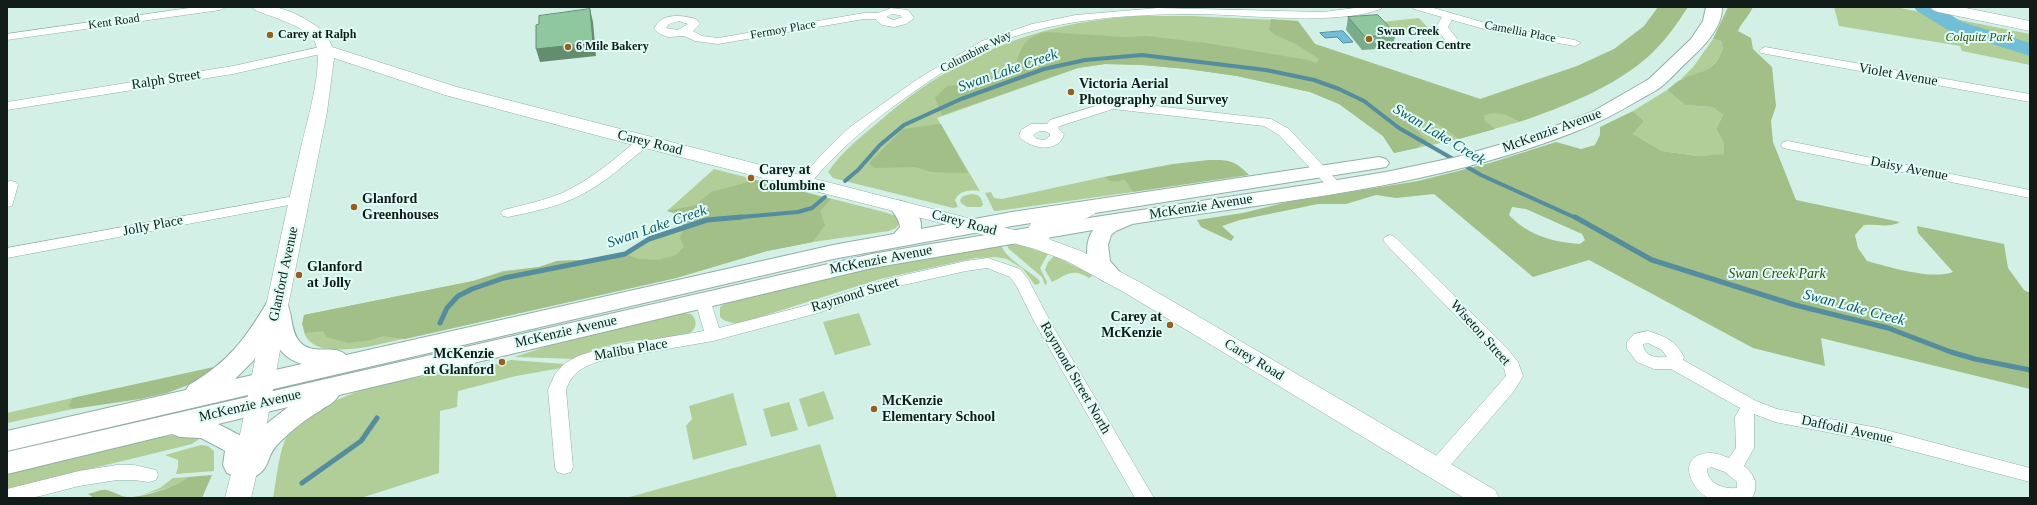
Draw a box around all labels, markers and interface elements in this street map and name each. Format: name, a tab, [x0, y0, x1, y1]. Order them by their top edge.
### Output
street label: Kent Road	[87, 11, 141, 33]
street label: Fermoy Place	[749, 17, 817, 43]
street label: Camellia Place	[1483, 18, 1557, 46]
place label: Swan Creek Recreation Centre	[1377, 25, 1471, 53]
place label: Carey at Ralph	[278, 28, 356, 42]
street label: Columbine Way	[938, 28, 1014, 76]
marker: Carey at Ralph	[265, 30, 275, 40]
park label: Colquitz Park	[1945, 31, 2013, 45]
marker: Swan Creek Recreation Centre	[1364, 34, 1374, 44]
place label: 6 Mile Bakery	[576, 40, 649, 54]
marker: 6 Mile Bakery	[563, 42, 573, 52]
water label: Swan Lake Creek	[956, 45, 1060, 97]
street label: Violet Avenue	[1857, 60, 1939, 90]
street label: Ralph Street	[130, 66, 202, 94]
place label: Victoria Aerial Photography and Survey	[1079, 76, 1228, 108]
marker: Victoria Aerial Photography and Survey	[1066, 87, 1076, 97]
water label: Swan Lake Creek	[1390, 100, 1488, 170]
street label: McKenzie Avenue	[1500, 105, 1604, 157]
street label: Carey Road	[616, 127, 684, 159]
street label: Daisy Avenue	[1869, 153, 1949, 185]
place label: Carey at Columbine	[759, 162, 825, 194]
marker: Carey at Columbine	[746, 173, 756, 183]
place label: Glanford Greenhouses	[362, 191, 439, 224]
street label: McKenzie Avenue	[1148, 191, 1254, 223]
water label: Swan Lake Creek	[605, 201, 709, 253]
marker: Glanford Greenhouses	[349, 202, 359, 212]
street label: Carey Road	[930, 206, 998, 240]
street label: Jolly Place	[121, 212, 185, 240]
street label: Glanford Avenue	[266, 225, 302, 323]
street label: McKenzie Avenue	[828, 242, 934, 278]
place label: Glanford at Jolly	[307, 259, 362, 292]
park label: Swan Creek Park	[1728, 266, 1826, 282]
marker: Glanford at Jolly	[294, 270, 304, 280]
street label: Raymond Street	[809, 274, 901, 316]
water label: Swan Lake Creek	[1801, 286, 1907, 330]
street label: Wiseton Street	[1446, 297, 1514, 369]
place label: Carey at McKenzie	[1101, 309, 1162, 342]
street label: McKenzie Avenue	[513, 312, 619, 352]
street label: Raymond Street North	[1036, 319, 1114, 437]
marker: Carey at McKenzie	[1165, 320, 1175, 330]
street label: Malibu Place	[593, 335, 669, 365]
street label: Carey Road	[1221, 336, 1287, 384]
place label: McKenzie at Glanford	[424, 346, 494, 378]
marker: McKenzie at Glanford	[497, 357, 507, 367]
street label: McKenzie Avenue	[197, 386, 303, 426]
place label: McKenzie Elementary School	[882, 393, 995, 426]
marker: McKenzie Elementary School	[869, 404, 879, 414]
street label: Daffodil Avenue	[1800, 412, 1894, 448]

